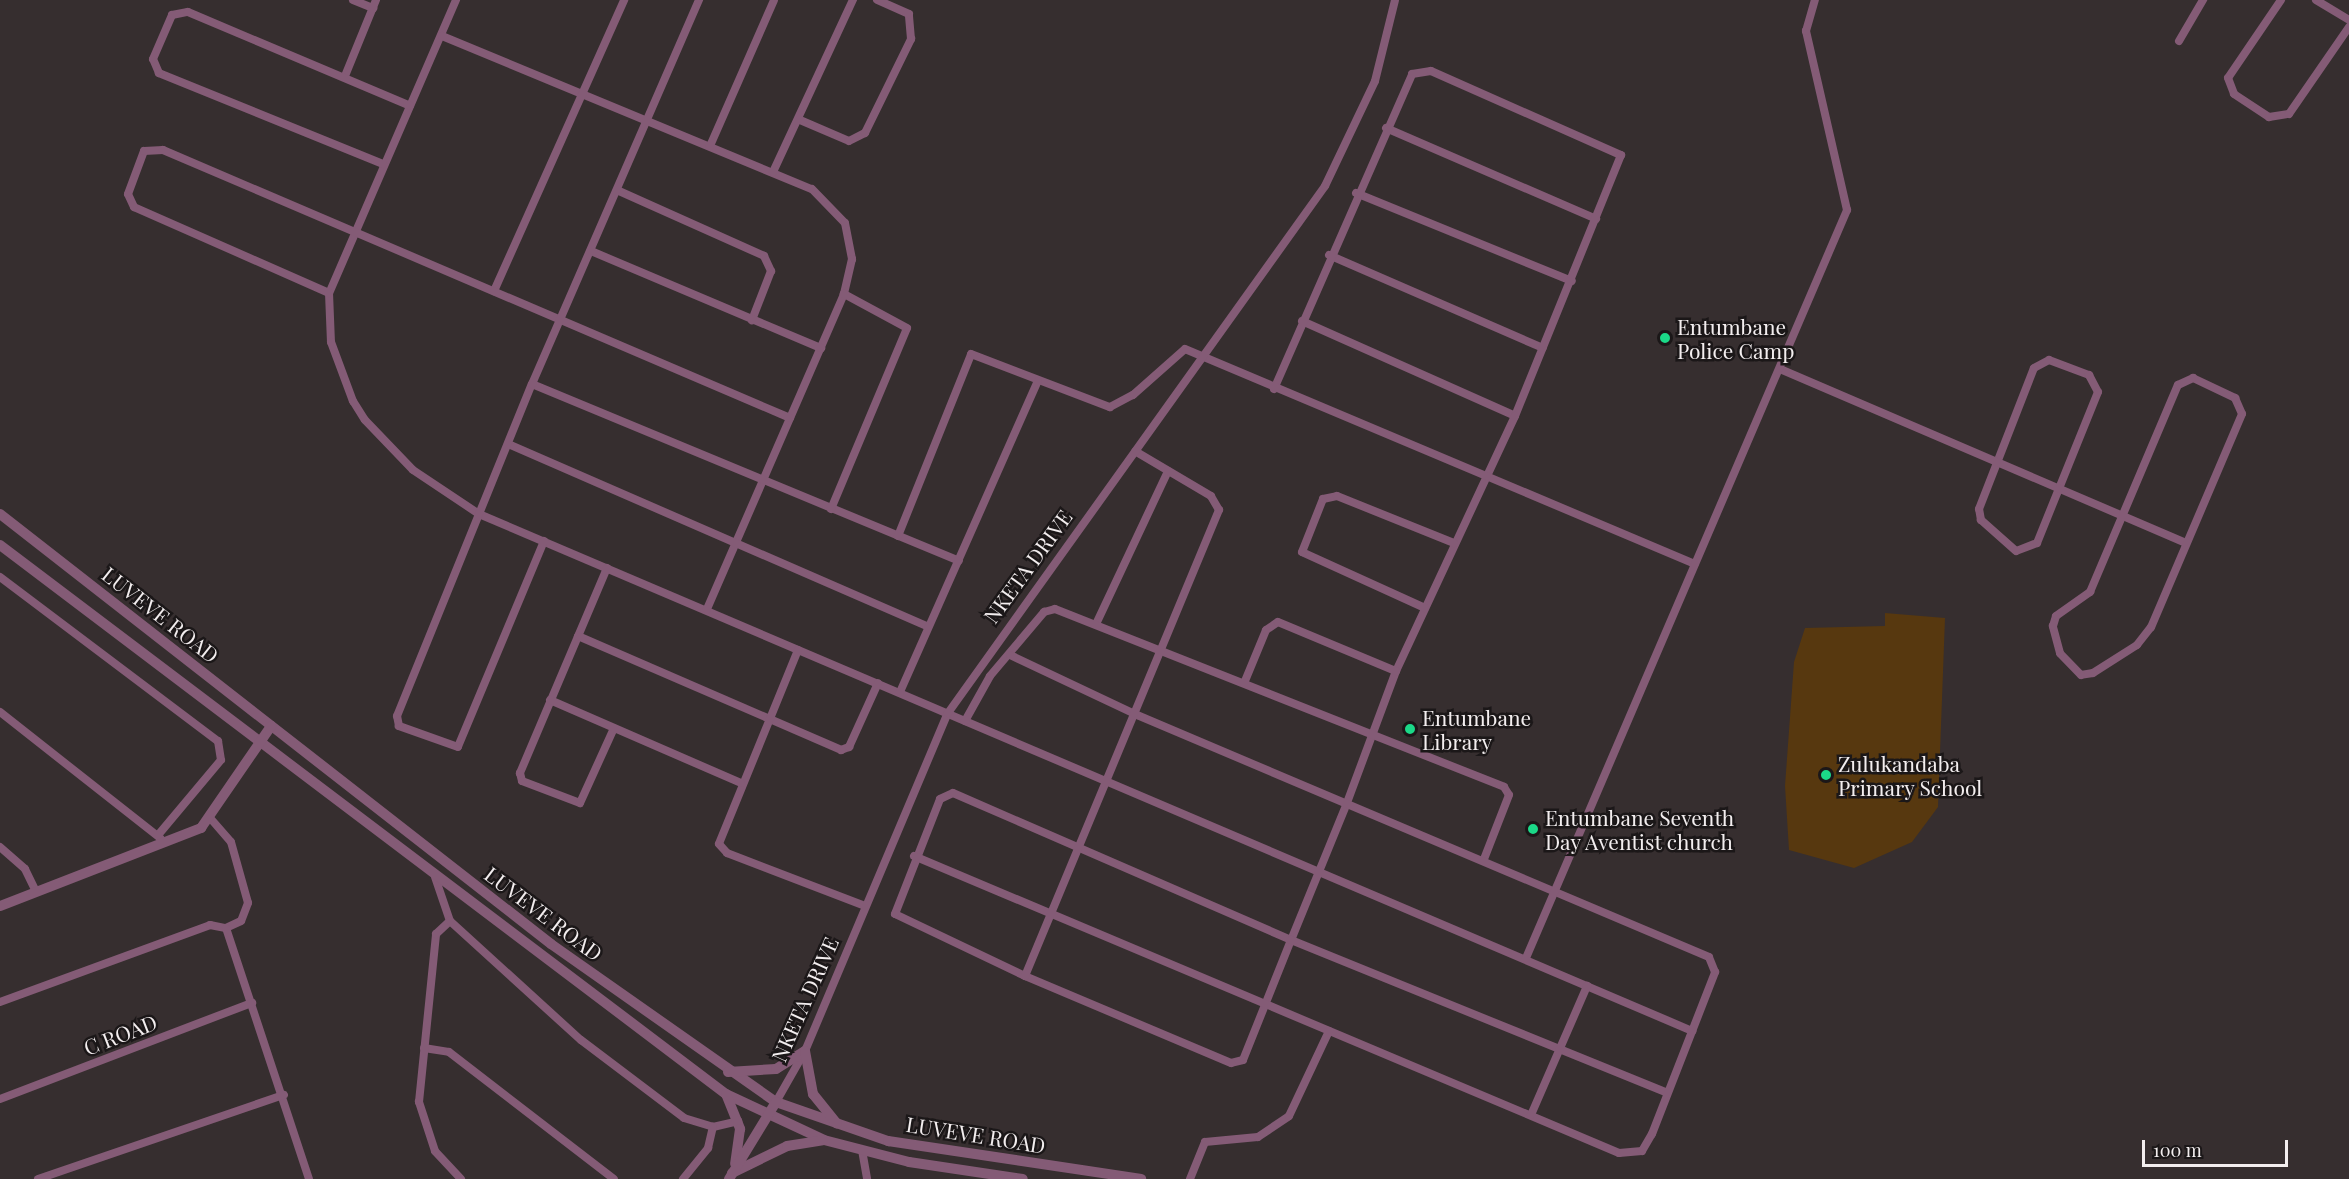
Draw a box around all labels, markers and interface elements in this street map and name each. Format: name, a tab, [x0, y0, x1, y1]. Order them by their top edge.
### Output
place label: Entumbane Police Camp	[1677, 313, 1794, 363]
marker: Entumbane Police Camp	[1658, 331, 1672, 345]
street label: NKETA DRIVE	[978, 505, 1076, 627]
street label: LUVEVE ROAD	[98, 561, 224, 667]
place label: Entumbane Library	[1422, 704, 1531, 754]
marker: Entumbane Library	[1403, 722, 1417, 736]
place label: Zulukandaba Primary School	[1838, 750, 1983, 800]
marker: Zulukandaba Primary School	[1819, 768, 1833, 782]
place label: Entumbane Seventh Day Aventist church	[1545, 804, 1735, 854]
marker: Entumbane Seventh Day Aventist church	[1526, 822, 1540, 836]
street label: LUVEVE ROAD	[480, 861, 608, 965]
street label: NKETA DRIVE	[765, 933, 843, 1065]
street label: C ROAD	[80, 1009, 160, 1059]
street label: LUVEVE ROAD	[905, 1111, 1047, 1157]
scale bar	[2145, 1128, 2290, 1166]
text: 100 m	[2153, 1138, 2202, 1162]

